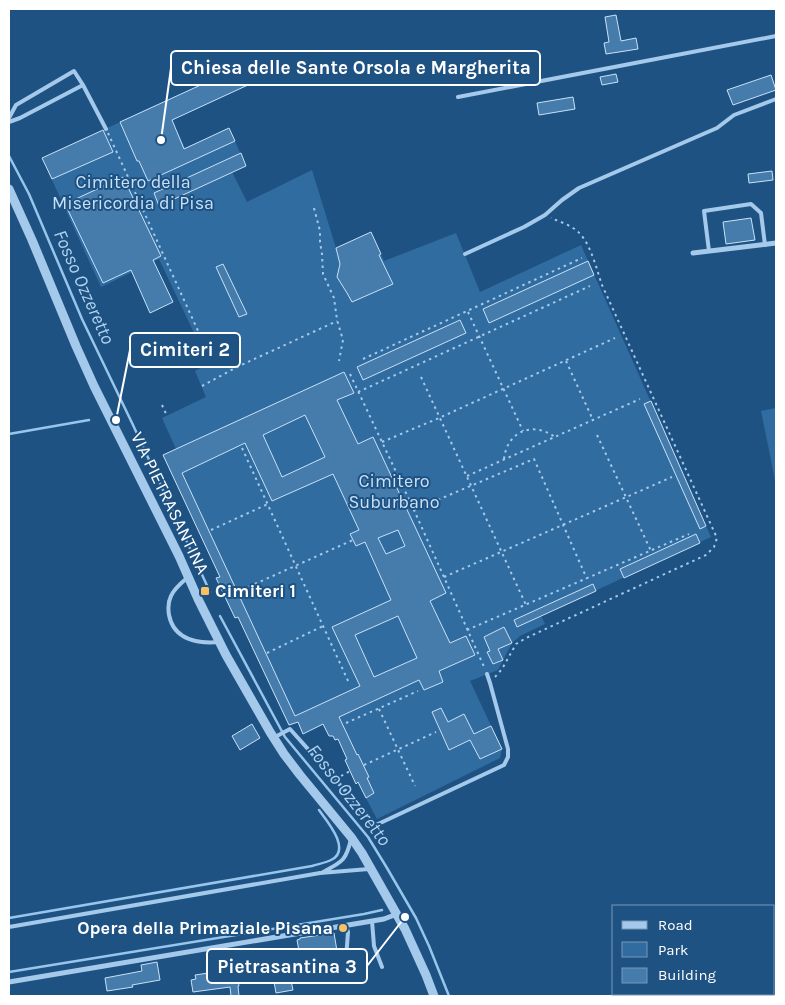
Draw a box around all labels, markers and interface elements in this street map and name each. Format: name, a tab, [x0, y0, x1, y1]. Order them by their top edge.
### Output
callout: Chiesa delle Sante Orsola e Margherita	[171, 51, 540, 85]
text: Chiesa delle Sante Orsola e Margherita	[181, 57, 531, 79]
park label: Cimitero della Misericordia di Pisa	[52, 171, 214, 214]
water label: Fosso Ozzeretto	[49, 226, 119, 348]
callout: Cimiteri 2	[130, 333, 240, 367]
text: Cimiteri 2	[140, 339, 230, 361]
street label: VIA PIETRASANTINA	[126, 428, 214, 578]
park label: Cimitero Suburbano	[348, 470, 440, 513]
place label: Cimiteri 1	[215, 580, 296, 602]
marker: Cimiteri 1	[199, 585, 211, 597]
water label: Fosso Ozzeretto	[303, 740, 396, 851]
legend	[612, 905, 775, 995]
text: Road	[658, 916, 693, 934]
place label: Opera della Primaziale Pisana	[77, 917, 333, 939]
marker: Opera della Primaziale Pisana	[337, 922, 349, 934]
text: Park	[658, 941, 688, 959]
callout: Pietrasantina 3	[207, 949, 367, 983]
text: Pietrasantina 3	[217, 956, 357, 978]
text: Building	[658, 966, 716, 984]

